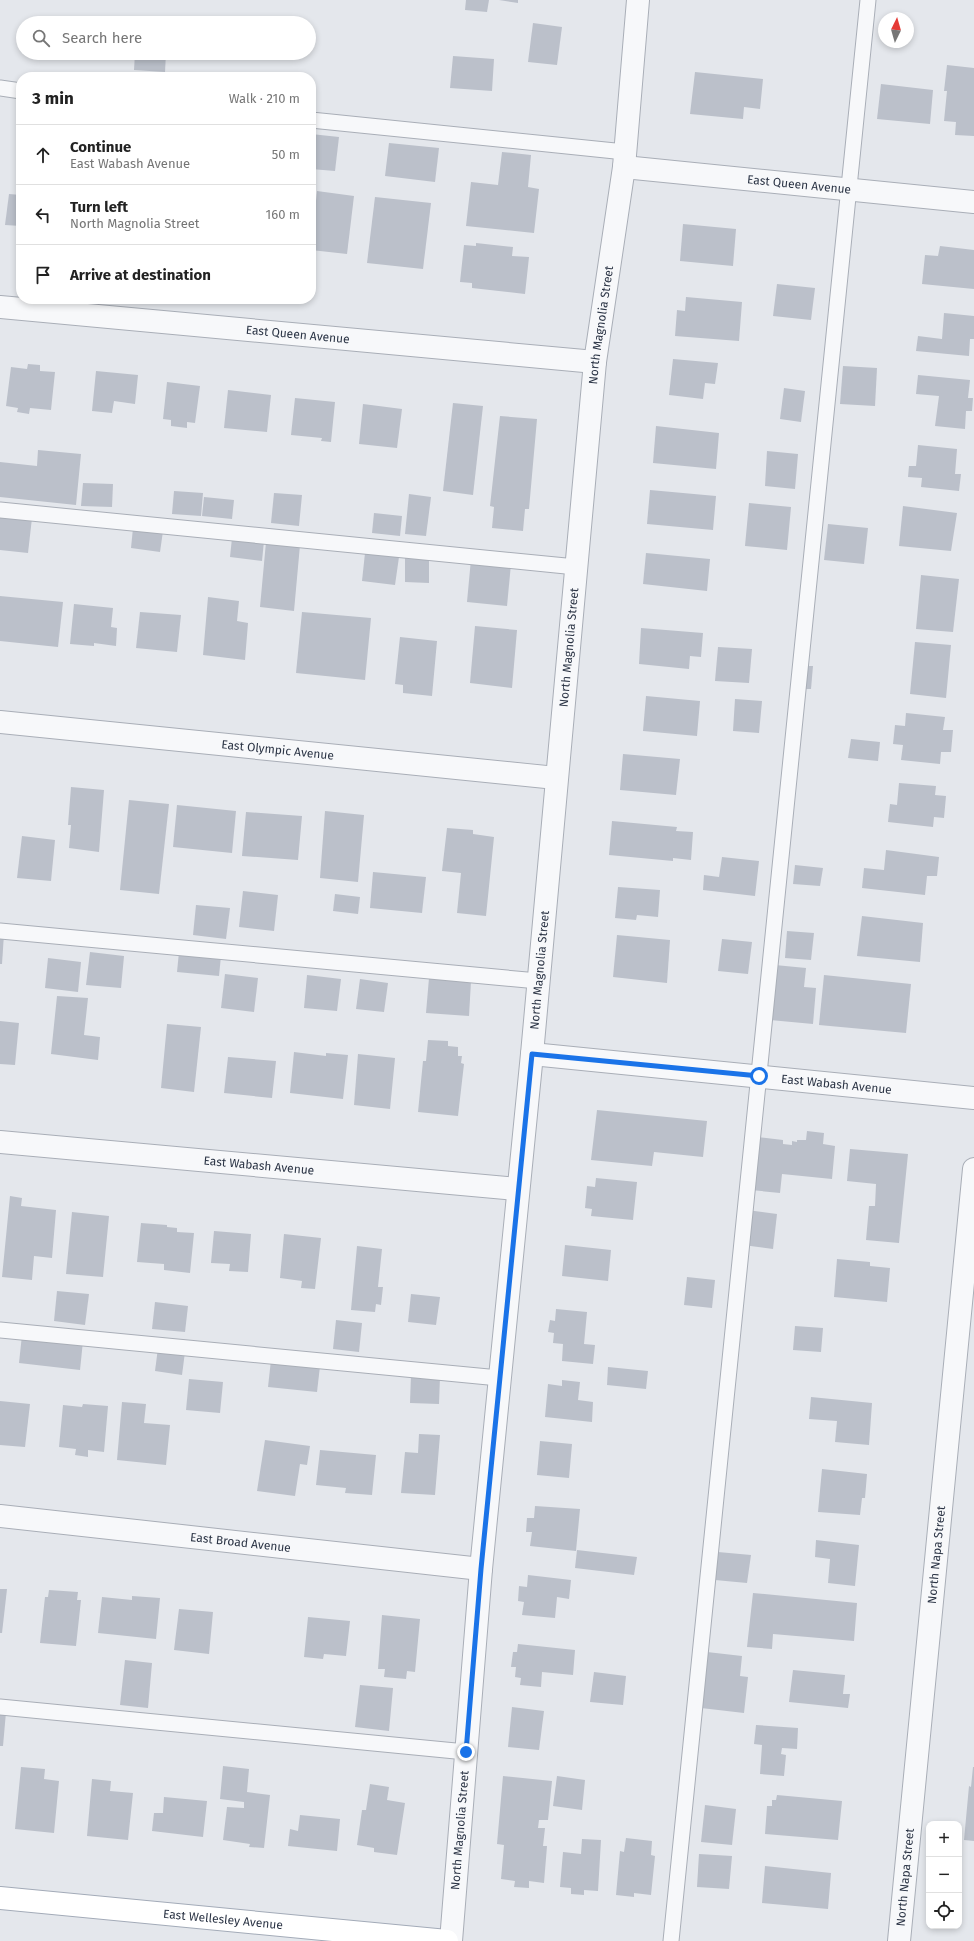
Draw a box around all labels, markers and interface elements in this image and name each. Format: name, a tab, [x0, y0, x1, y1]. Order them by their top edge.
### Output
north arrow	[878, 12, 914, 48]
search box	[16, 16, 316, 60]
icon: search	[30, 27, 52, 49]
text: Search here	[62, 29, 142, 47]
text: 3 min	[32, 88, 74, 109]
text: Walk · 210 m	[229, 91, 300, 106]
text: Continue	[70, 138, 131, 156]
icon: ahead	[32, 144, 54, 166]
text: 50 m	[272, 147, 300, 162]
text: East Wabash Avenue	[70, 156, 190, 171]
street label: East Queen Avenue	[747, 172, 852, 197]
text: Turn left	[70, 198, 128, 216]
icon: left	[32, 204, 54, 226]
text: 160 m	[266, 207, 300, 222]
text: North Magnolia Street	[70, 216, 200, 231]
icon: arrive	[32, 264, 54, 286]
street label: North Magnolia Street	[586, 264, 616, 385]
text: Arrive at destination	[70, 266, 211, 284]
street label: East Queen Avenue	[245, 323, 350, 346]
street label: North Magnolia Street	[557, 586, 581, 708]
street label: East Olympic Avenue	[221, 737, 335, 763]
street label: North Magnolia Street	[527, 909, 552, 1030]
route start	[750, 1067, 768, 1085]
street label: East Wabash Avenue	[781, 1072, 892, 1097]
street label: East Wabash Avenue	[203, 1154, 315, 1178]
street label: North Napa Street	[925, 1504, 948, 1605]
street label: East Broad Avenue	[190, 1530, 292, 1555]
route end	[457, 1743, 475, 1761]
street label: North Magnolia Street	[448, 1769, 472, 1891]
map controls	[926, 1821, 962, 1929]
button: +	[926, 1821, 962, 1857]
street label: North Napa Street	[893, 1827, 917, 1927]
button: −	[926, 1857, 962, 1893]
button: locate	[926, 1893, 962, 1929]
street label: East Wellesley Avenue	[162, 1907, 284, 1932]

